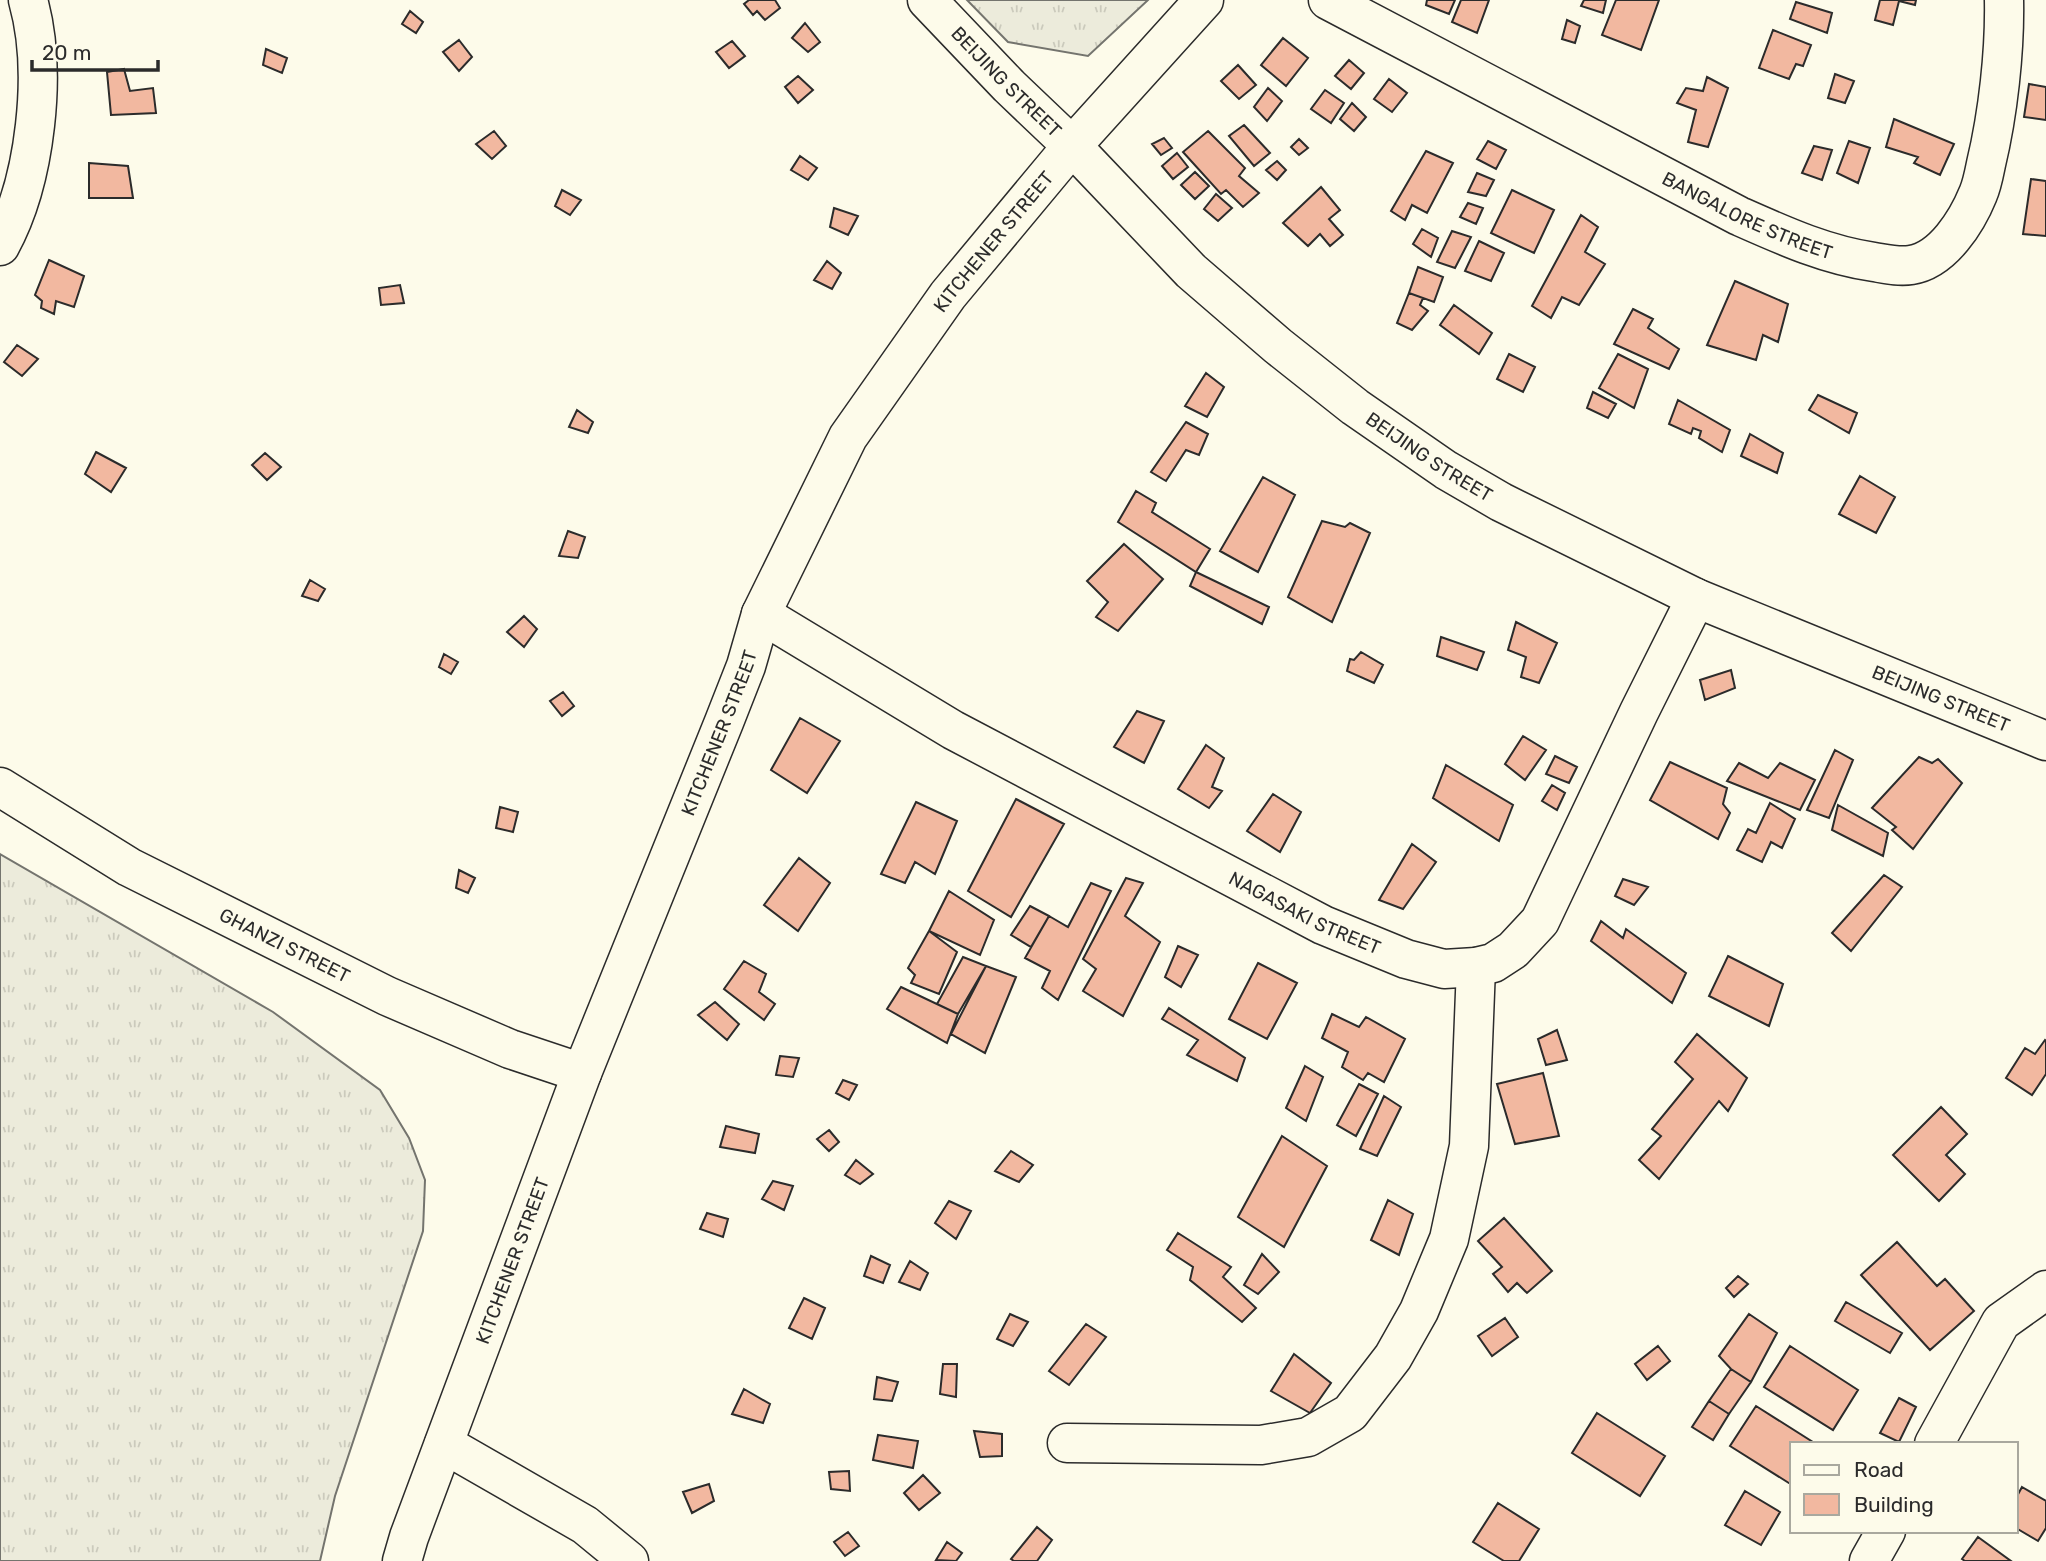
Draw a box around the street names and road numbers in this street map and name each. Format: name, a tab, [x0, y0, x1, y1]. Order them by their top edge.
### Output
street label: BEIJING STREET	[946, 22, 1066, 142]
street label: KITCHENER STREET	[929, 166, 1058, 317]
street label: BANGALORE STREET	[1658, 167, 1835, 264]
street label: BEIJING STREET	[1361, 407, 1497, 507]
street label: KITCHENER STREET	[676, 648, 762, 819]
street label: BEIJING STREET	[1869, 660, 2013, 737]
street label: NAGASAKI STREET	[1225, 867, 1384, 959]
street label: GHANZI STREET	[216, 903, 354, 988]
street label: KITCHENER STREET	[471, 1174, 554, 1347]

